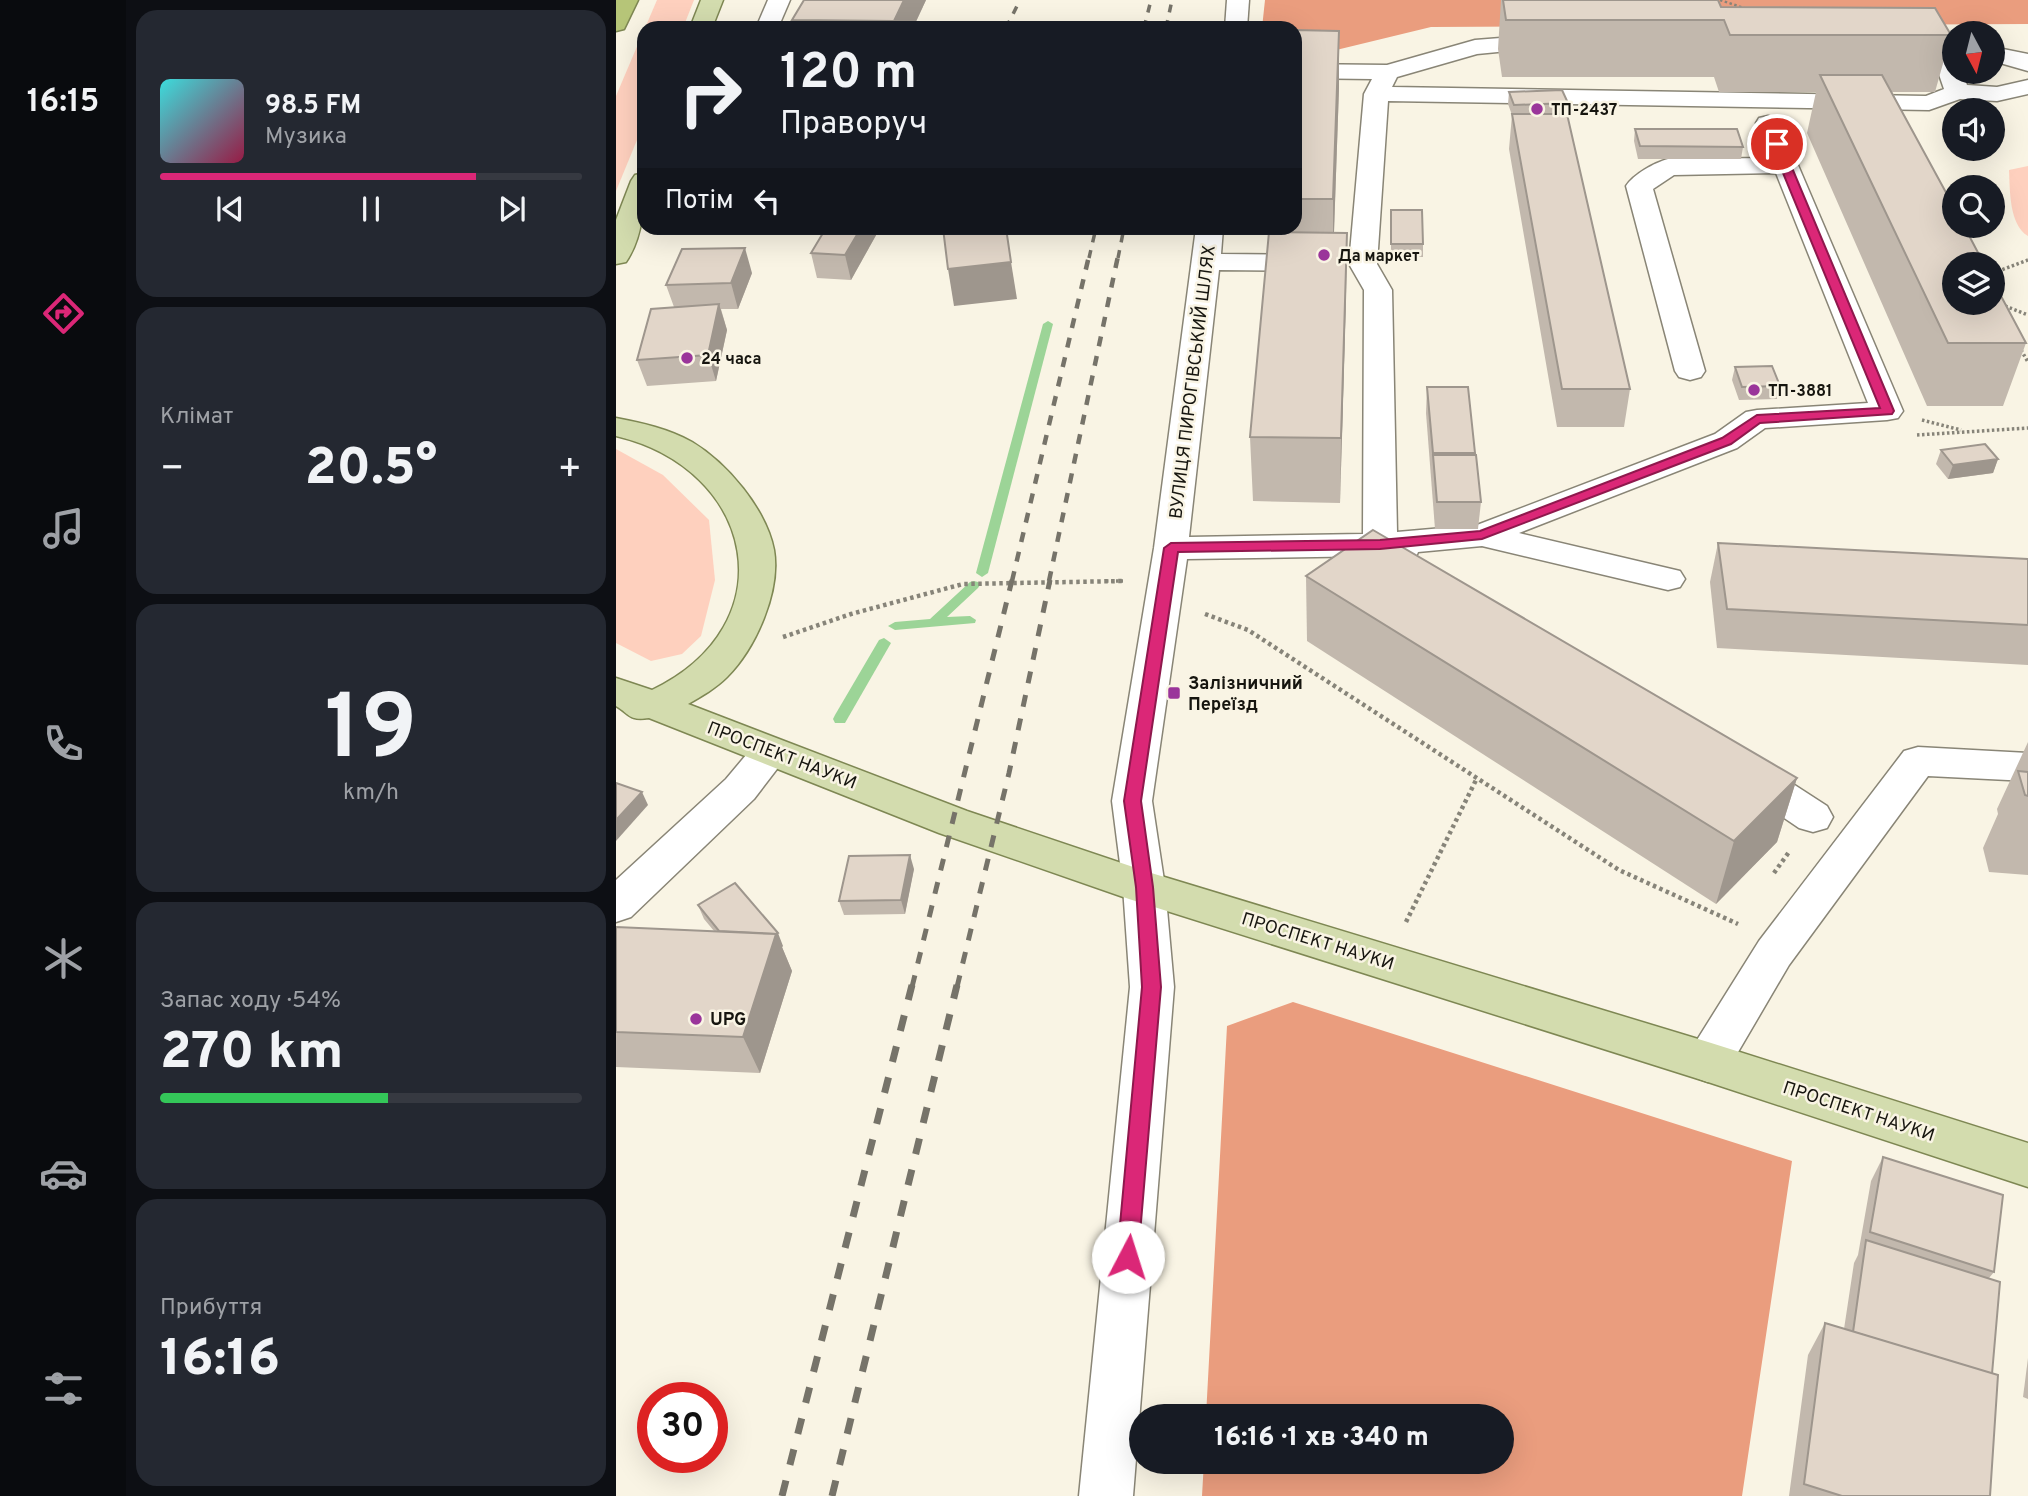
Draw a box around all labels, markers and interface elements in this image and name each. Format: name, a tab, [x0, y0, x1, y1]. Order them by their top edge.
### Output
north arrow	[1942, 21, 2006, 84]
map controls	[1942, 21, 2005, 315]
text: 120 m	[780, 44, 917, 106]
icon: right	[665, 49, 756, 140]
text: 16:15	[27, 83, 99, 123]
text: 98.5 FM	[265, 90, 361, 123]
button: sound	[1942, 98, 2005, 161]
marker: ТП-2437	[1529, 101, 1545, 117]
place label: ТП-2437	[1551, 101, 1617, 121]
text: Праворуч	[780, 105, 927, 145]
pin	[1747, 114, 1807, 174]
text: Музика	[265, 123, 347, 152]
icon: arrive	[1758, 125, 1796, 163]
button: search	[1942, 175, 2005, 238]
icon: left	[748, 182, 786, 220]
text: Потім	[665, 185, 734, 218]
icon: previous	[211, 190, 249, 228]
icon: pause	[352, 190, 390, 228]
icon: next	[493, 190, 531, 228]
street label: ВУЛИЦЯ ПИРОГІВСЬКИЙ ШЛЯХ	[1163, 244, 1222, 520]
marker: Да маркет	[1316, 247, 1332, 263]
place label: Да маркет	[1338, 247, 1420, 267]
button: layers	[1942, 252, 2005, 315]
icon: directions	[39, 289, 88, 338]
marker: 24 часа	[679, 350, 695, 366]
place label: 24 часа	[701, 350, 761, 370]
marker: ТП-3881	[1746, 382, 1762, 398]
place label: ТП-3881	[1768, 382, 1832, 402]
text: Клімат	[160, 403, 233, 432]
text: 20.5°	[305, 437, 437, 503]
text: −	[160, 446, 185, 495]
text: +	[557, 446, 582, 495]
icon: music	[39, 504, 88, 553]
place label: Залізничний Переїзд	[1188, 673, 1303, 717]
text: 19	[325, 676, 417, 791]
marker: Залізничний Переїзд	[1166, 685, 1182, 701]
street label: ПРОСПЕКТ НАУКИ	[703, 717, 860, 796]
icon: phone	[39, 719, 88, 768]
text: km/h	[343, 779, 399, 808]
street label: ПРОСПЕКТ НАУКИ	[1238, 908, 1397, 977]
icon: climate	[39, 934, 88, 983]
text: Запас ходу · 54%	[160, 987, 341, 1016]
place label: UPG	[710, 1009, 746, 1032]
marker: UPG	[688, 1011, 704, 1027]
text: 270 km	[160, 1021, 343, 1087]
street label: ПРОСПЕКТ НАУКИ	[1780, 1077, 1937, 1148]
icon: car	[39, 1149, 88, 1198]
position arrow	[1091, 1220, 1165, 1294]
text: Прибуття	[160, 1294, 262, 1323]
text: 16:16	[160, 1328, 280, 1394]
icon: filters	[39, 1364, 88, 1413]
speed limit sign: 30	[637, 1382, 728, 1473]
text: 16:16 · 1 хв · 340 m	[1214, 1422, 1429, 1455]

